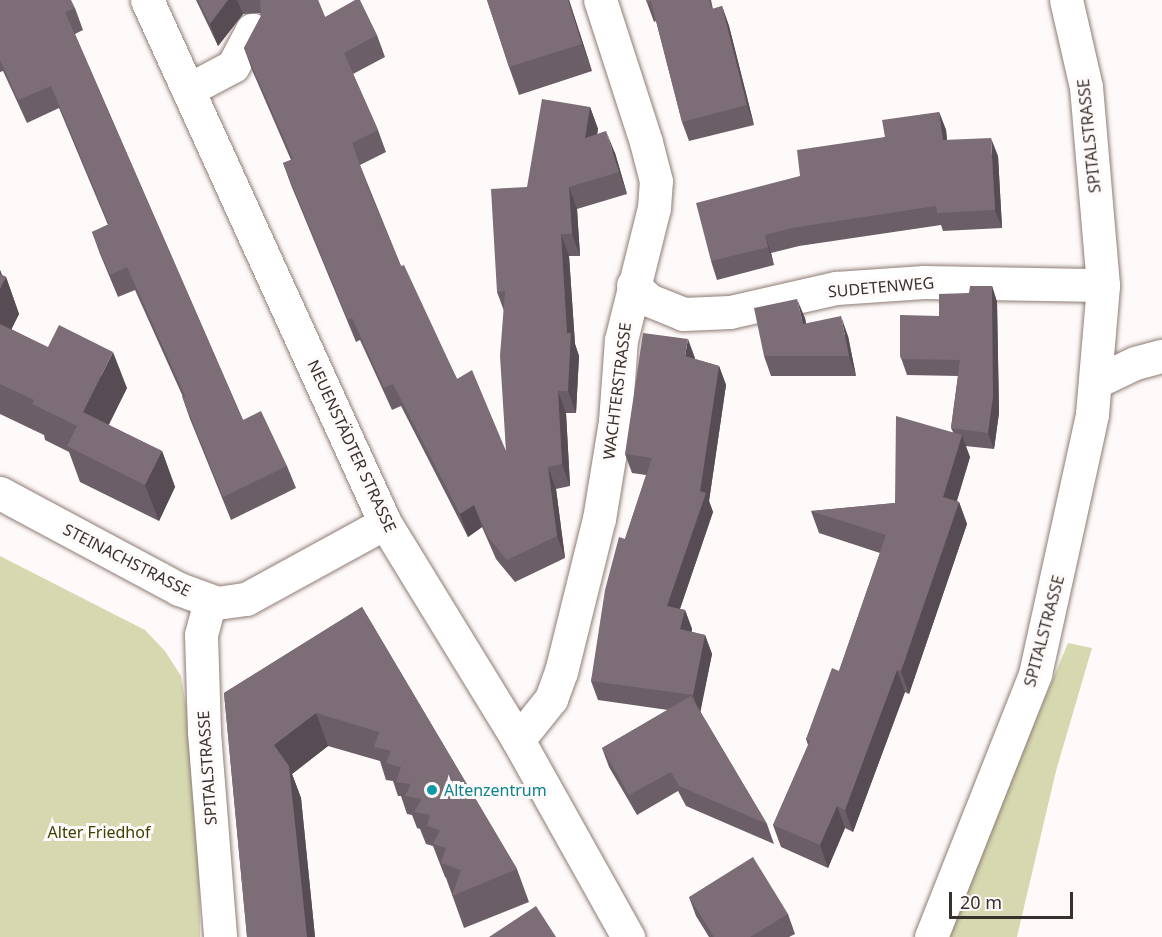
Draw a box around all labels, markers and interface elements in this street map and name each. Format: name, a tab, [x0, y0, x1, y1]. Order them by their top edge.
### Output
street label: SPITALSTRASSE	[1073, 78, 1105, 194]
street label: SUDETENWEG	[827, 273, 935, 301]
street label: WACHTERSTRASSE	[599, 321, 635, 461]
street label: NEUENSTÄDTER STRASSE	[304, 357, 400, 535]
street label: STEINACHSTRASSE	[60, 520, 194, 600]
street label: SPITALSTRASSE	[1020, 573, 1068, 689]
street label: SPITALSTRASSE	[193, 710, 221, 826]
place label: Altenzentrum	[444, 780, 547, 800]
marker: Altenzentrum	[425, 783, 439, 797]
park label: Alter Friedhof	[48, 822, 150, 842]
scale bar	[952, 880, 1076, 918]
text: 20 m	[960, 890, 1002, 914]

